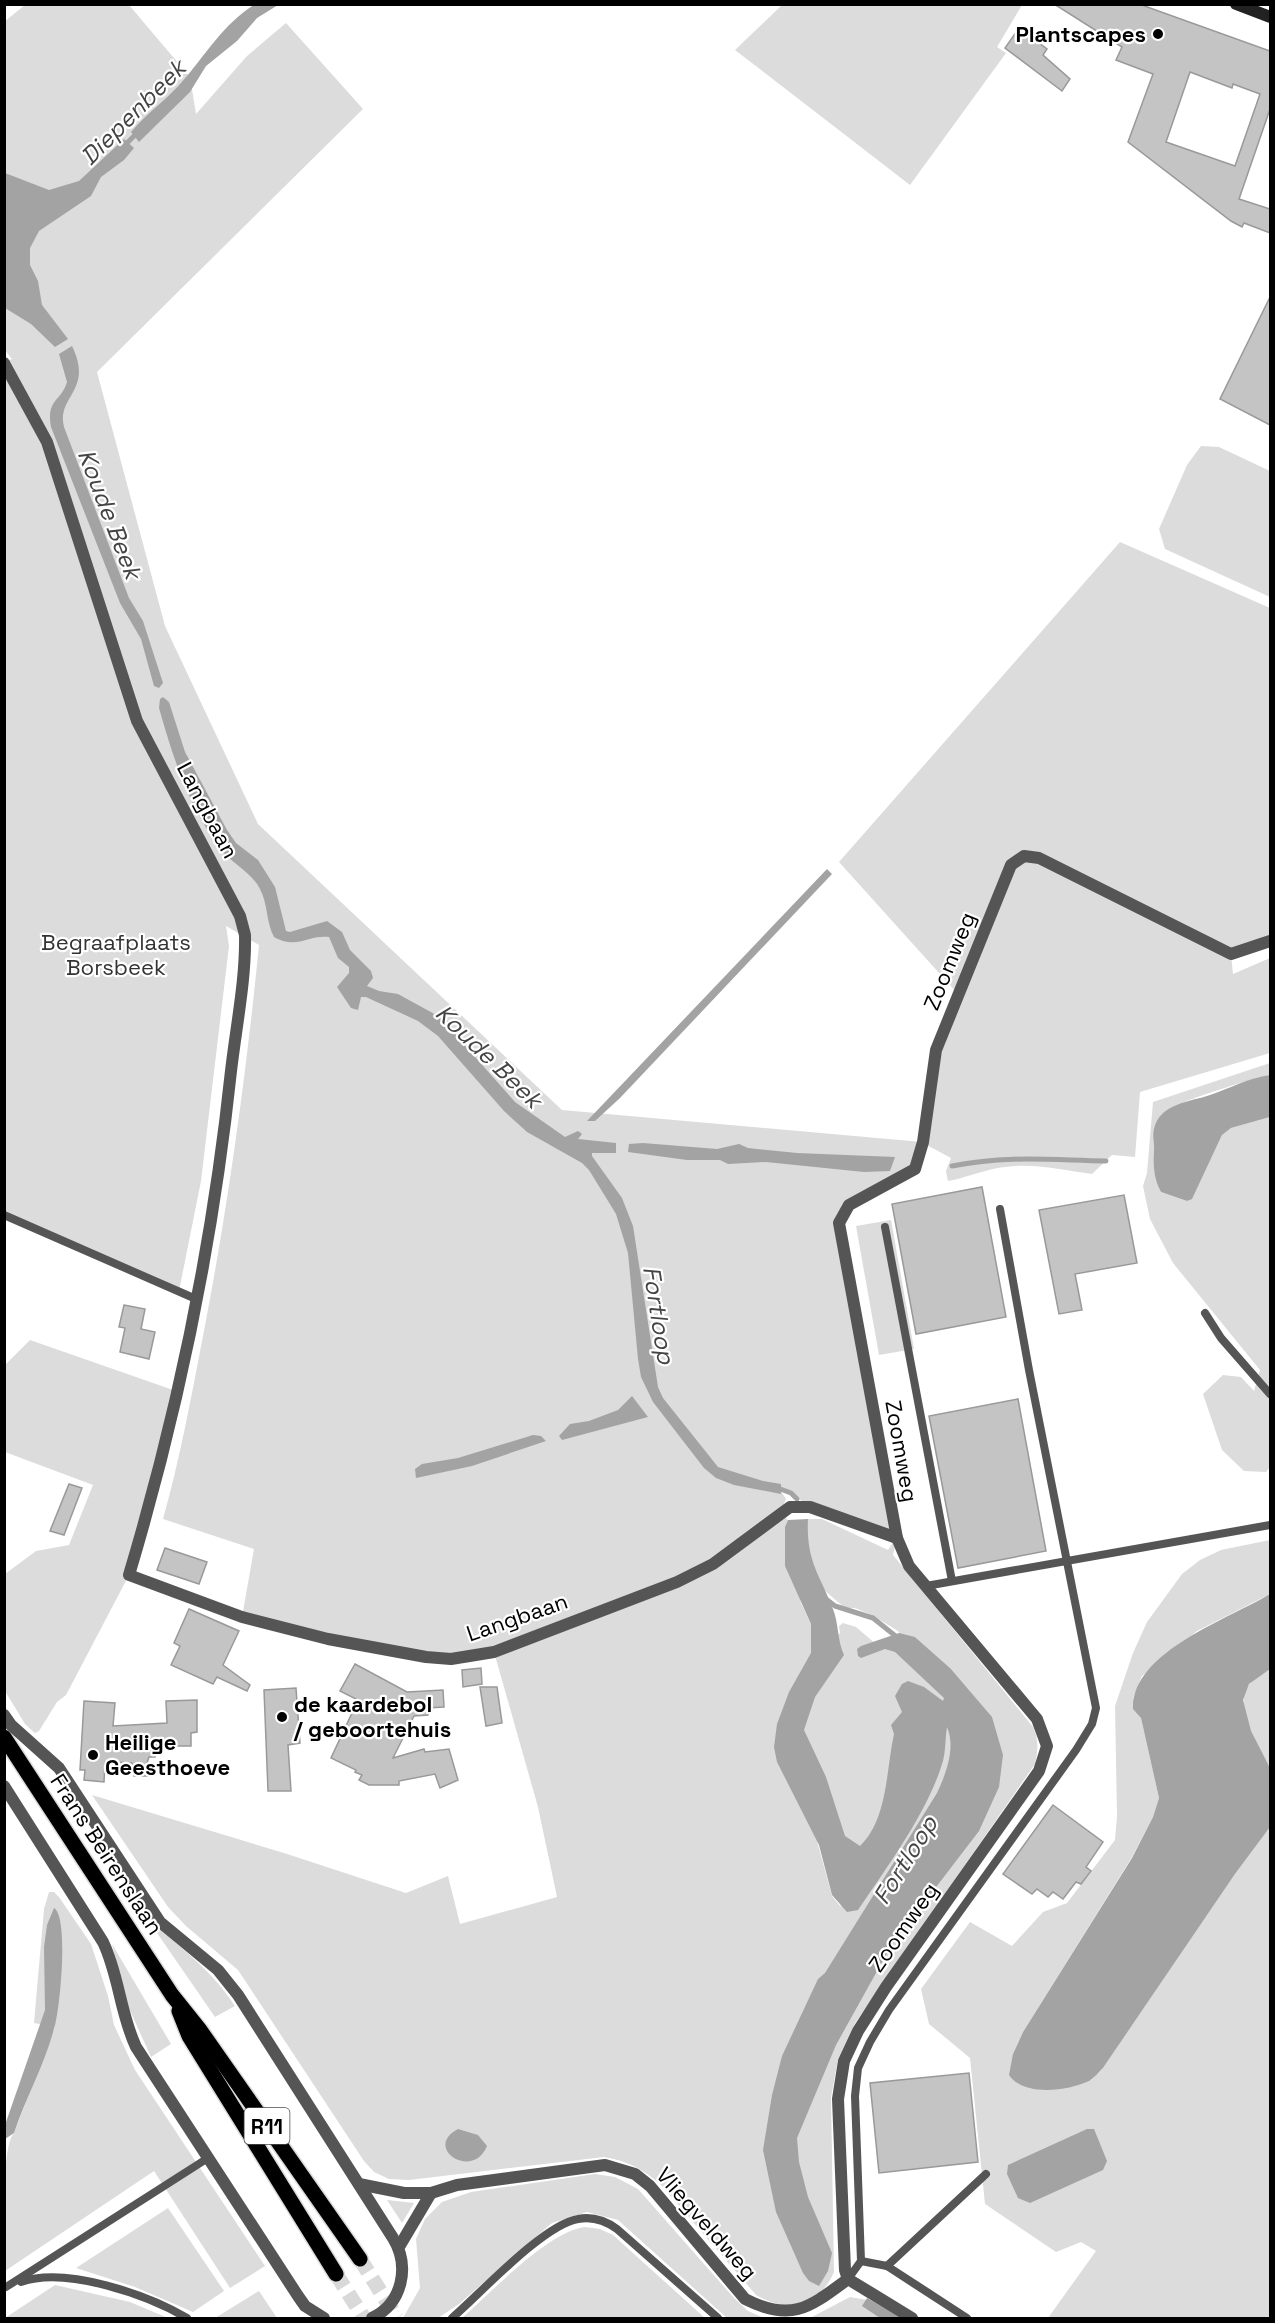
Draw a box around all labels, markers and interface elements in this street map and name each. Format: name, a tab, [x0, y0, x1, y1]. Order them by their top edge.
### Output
place label: Plantscapes	[1015, 20, 1146, 48]
marker: Plantscapes	[1151, 27, 1165, 41]
water label: Diepenbeek	[74, 50, 195, 171]
water label: Koude Beek	[71, 445, 150, 586]
street label: Langbaan	[171, 757, 245, 863]
street label: Zoomweg	[917, 908, 981, 1014]
park label: Begraafplaats Borsbeek	[41, 928, 191, 981]
water label: Koude Beek	[429, 997, 551, 1117]
water label: Fortloop	[636, 1264, 682, 1368]
street label: Zoomweg	[879, 1398, 925, 1504]
street label: Langbaan	[463, 1587, 571, 1647]
place label: de kaardebol / geboortehuis	[293, 1690, 451, 1743]
marker: de kaardebol / geboortehuis	[275, 1710, 289, 1724]
place label: Heilige Geesthoeve	[105, 1728, 230, 1781]
marker: Heilige Geesthoeve	[86, 1748, 100, 1762]
street label: Frans Beirenslaan	[45, 1768, 169, 1940]
water label: Fortloop	[866, 1809, 945, 1910]
street label: Zoomweg	[862, 1877, 944, 1977]
road number: R11	[244, 2108, 290, 2144]
street label: Vliegveldweg	[650, 2161, 764, 2285]

